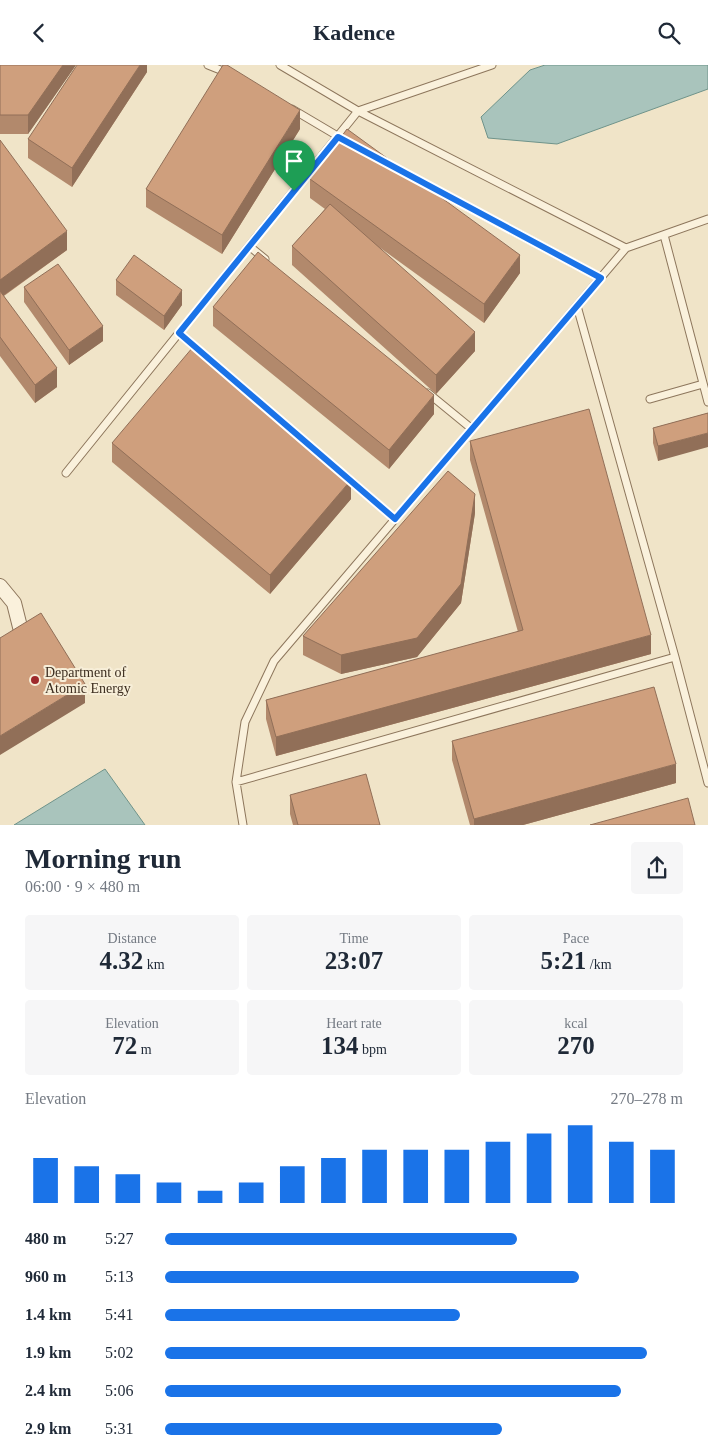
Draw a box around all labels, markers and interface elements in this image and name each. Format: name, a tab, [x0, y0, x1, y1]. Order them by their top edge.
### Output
icon: back	[25, 19, 53, 47]
icon: search	[655, 19, 683, 47]
text: Kadence	[313, 20, 395, 45]
pin	[273, 140, 315, 191]
icon: arrive	[280, 147, 308, 175]
place label: Department of Atomic Energy	[45, 665, 131, 696]
marker: Department of Atomic Energy	[29, 674, 41, 686]
button: share	[631, 842, 683, 894]
text: Morning run	[25, 843, 181, 874]
text: 06:00 · 9 × 480 m	[25, 878, 140, 895]
text: Distance	[108, 931, 156, 946]
text: Time	[339, 931, 369, 946]
text: Pace	[563, 931, 589, 946]
text: 4.32	[99, 947, 143, 974]
text: 23:07	[325, 947, 383, 974]
text: 5:21	[540, 947, 586, 974]
text: km	[143, 957, 165, 972]
text: /km	[586, 957, 612, 972]
text: Elevation	[105, 1016, 159, 1031]
text: Heart rate	[326, 1016, 382, 1031]
text: kcal	[564, 1016, 588, 1031]
text: 72	[112, 1032, 137, 1059]
text: 134	[321, 1032, 359, 1059]
text: 270	[557, 1032, 595, 1059]
text: m	[137, 1042, 152, 1057]
text: bpm	[359, 1042, 387, 1057]
text: Elevation	[25, 1090, 86, 1107]
text: 270–278 m	[611, 1090, 683, 1107]
text: 480 m	[25, 1230, 66, 1247]
text: 5:27	[105, 1230, 133, 1247]
text: 960 m	[25, 1268, 66, 1285]
text: 5:13	[105, 1268, 133, 1285]
text: 1.4 km	[25, 1306, 71, 1323]
text: 5:41	[105, 1306, 133, 1323]
text: 1.9 km	[25, 1344, 71, 1361]
text: 5:02	[105, 1344, 133, 1361]
text: 2.4 km	[25, 1382, 71, 1399]
text: 5:06	[105, 1382, 133, 1399]
text: 2.9 km	[25, 1420, 71, 1437]
text: 5:31	[105, 1420, 133, 1437]

